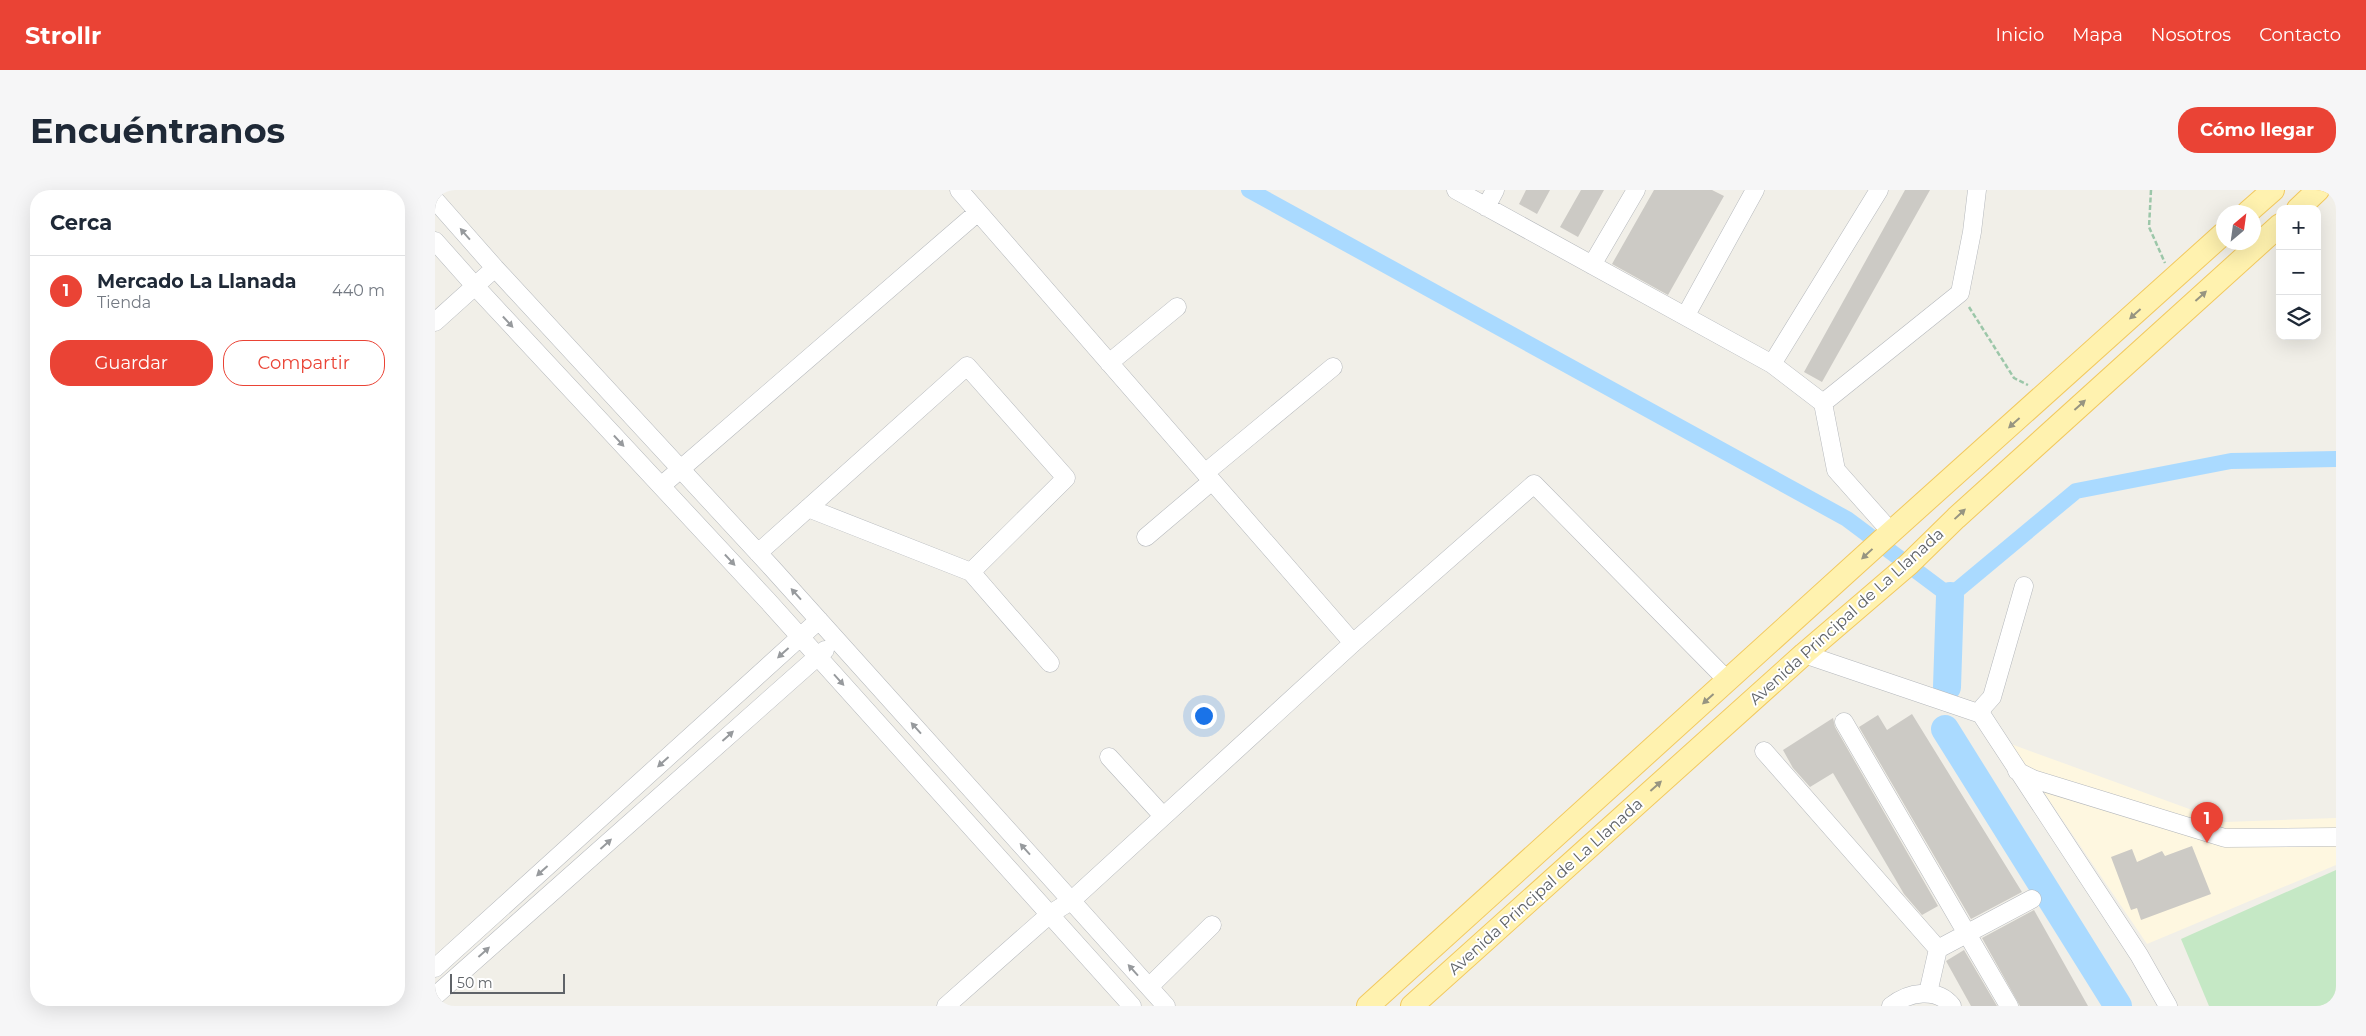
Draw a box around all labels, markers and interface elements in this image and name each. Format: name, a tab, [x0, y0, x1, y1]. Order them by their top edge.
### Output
text: Strollr	[25, 21, 101, 50]
text: Inicio	[1996, 24, 2044, 46]
text: Mapa	[2072, 24, 2123, 46]
text: Nosotros	[2151, 24, 2231, 46]
text: Contacto	[2259, 24, 2341, 46]
button: Cómo llegar	[2178, 107, 2336, 153]
text: Encuéntranos	[30, 109, 285, 152]
north arrow	[2216, 205, 2261, 250]
map controls	[2276, 205, 2321, 340]
button: +	[2276, 205, 2321, 250]
text: Cerca	[50, 210, 112, 235]
one-way arrow	[460, 228, 471, 240]
button: −	[2276, 250, 2321, 295]
text: Mercado La Llanada	[97, 270, 297, 293]
text: 1	[63, 281, 69, 300]
text: 440 m	[332, 281, 385, 300]
one-way arrow	[2194, 290, 2206, 302]
text: Tienda	[97, 293, 151, 312]
button: layers	[2276, 295, 2321, 340]
one-way arrow	[2130, 308, 2142, 320]
one-way arrow	[502, 316, 514, 328]
button: Guardar	[50, 340, 213, 386]
button: Compartir	[223, 340, 385, 386]
one-way arrow	[2074, 399, 2086, 411]
one-way arrow	[2008, 417, 2021, 428]
one-way arrow	[613, 434, 625, 446]
one-way arrow	[1953, 508, 1965, 520]
street label: Avenida Principal de La Llanada	[1745, 524, 1947, 709]
one-way arrow	[1861, 548, 1873, 560]
one-way arrow	[724, 553, 736, 565]
one-way arrow	[790, 589, 802, 601]
one-way arrow	[777, 647, 789, 658]
one-way arrow	[833, 673, 845, 685]
one-way arrow	[1703, 693, 1715, 705]
your location	[1191, 703, 1217, 729]
one-way arrow	[910, 722, 922, 734]
one-way arrow	[721, 731, 734, 742]
one-way arrow	[657, 756, 669, 768]
one-way arrow	[1650, 780, 1662, 792]
street label: Avenida Principal de La Llanada	[1444, 794, 1646, 979]
pin: 1	[2191, 802, 2223, 843]
one-way arrow	[600, 838, 612, 850]
one-way arrow	[1019, 843, 1031, 855]
one-way arrow	[537, 865, 549, 877]
one-way arrow	[478, 946, 490, 958]
one-way arrow	[1127, 964, 1139, 976]
scale bar	[450, 971, 565, 994]
text: 50 m	[457, 974, 493, 992]

